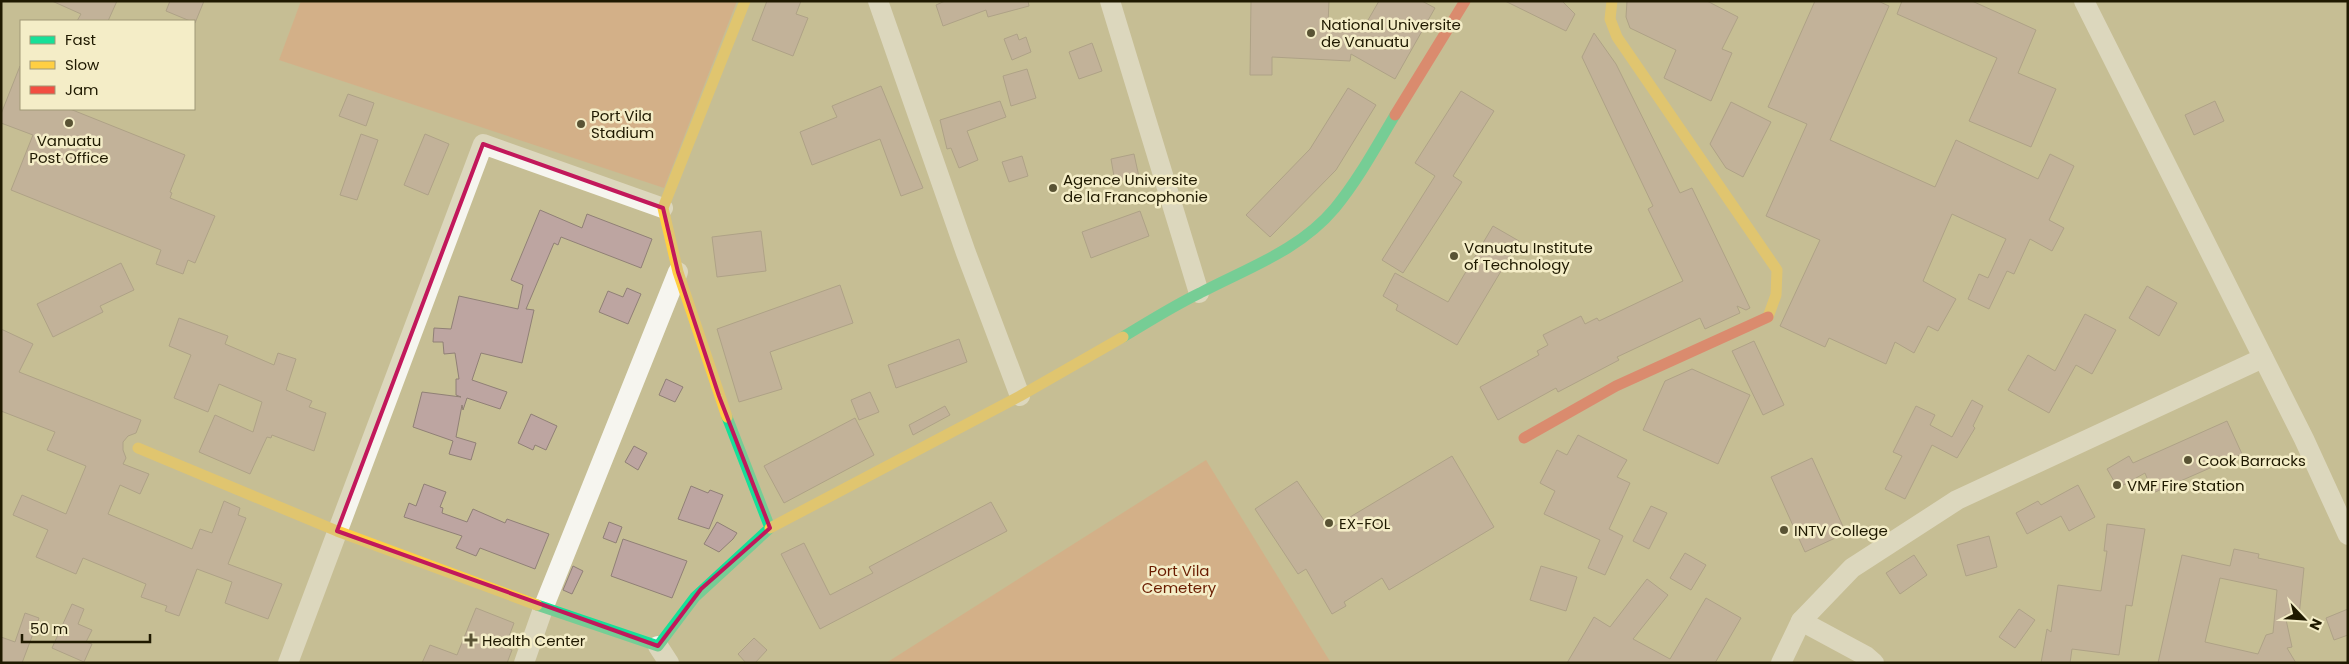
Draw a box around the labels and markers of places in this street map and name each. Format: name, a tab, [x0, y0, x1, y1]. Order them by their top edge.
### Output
place label: National Universite de Vanuatu	[1321, 14, 1461, 52]
marker: National Universite de Vanuatu	[1305, 27, 1317, 39]
place label: Port Vila Stadium	[591, 105, 654, 143]
marker: Vanuatu Post Office	[63, 117, 75, 129]
marker: Port Vila Stadium	[575, 118, 587, 130]
place label: Vanuatu Post Office	[29, 130, 109, 168]
place label: Agence Universite de la Francophonie	[1063, 169, 1208, 207]
marker: Agence Universite de la Francophonie	[1047, 182, 1059, 194]
place label: Vanuatu Institute of Technology	[1464, 237, 1593, 275]
marker: Vanuatu Institute of Technology	[1448, 250, 1460, 262]
place label: Cook Barracks	[2198, 450, 2306, 471]
marker: Cook Barracks	[2182, 454, 2194, 466]
place label: VMF Fire Station	[2127, 475, 2245, 496]
marker: VMF Fire Station	[2111, 479, 2123, 491]
place label: EX-FOL	[1339, 513, 1391, 534]
marker: EX-FOL	[1323, 517, 1335, 529]
place label: INTV College	[1794, 520, 1888, 541]
marker: INTV College	[1778, 524, 1790, 536]
place label: Health Center	[482, 630, 586, 651]
marker: Health Center	[464, 633, 478, 647]

